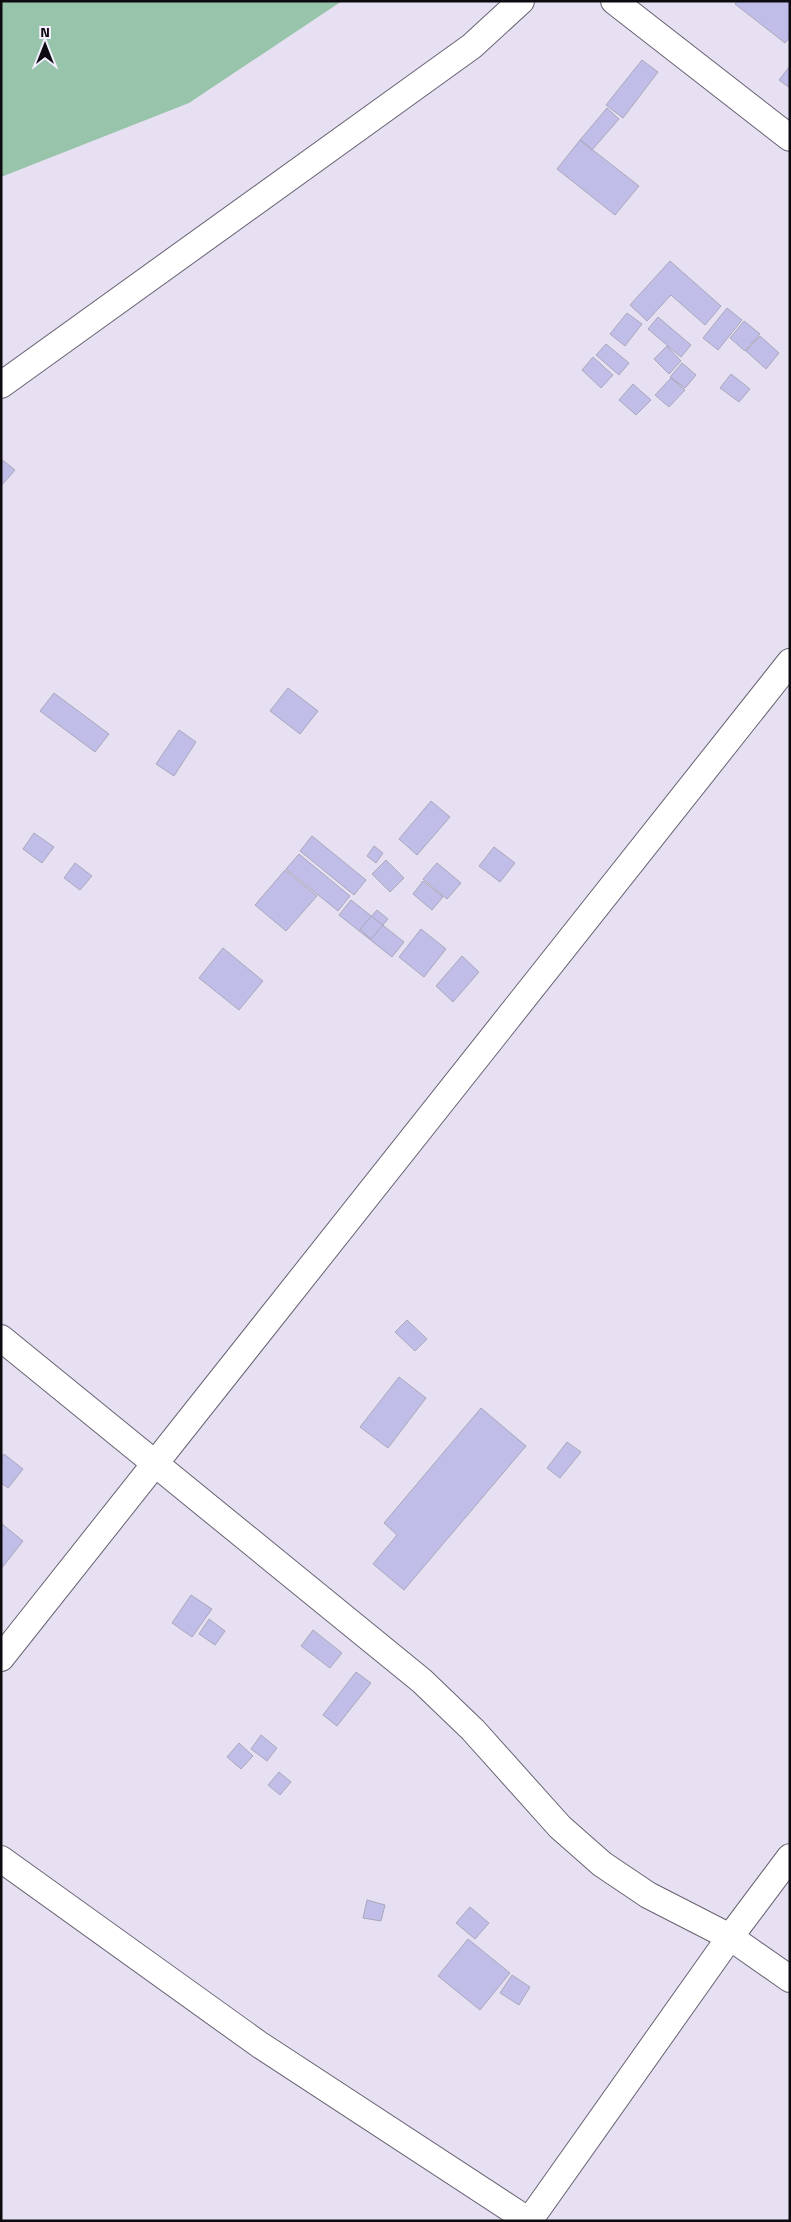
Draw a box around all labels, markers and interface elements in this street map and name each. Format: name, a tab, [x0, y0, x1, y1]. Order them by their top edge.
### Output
north arrow	[20, 20, 70, 70]
text: N	[40, 21, 50, 42]

